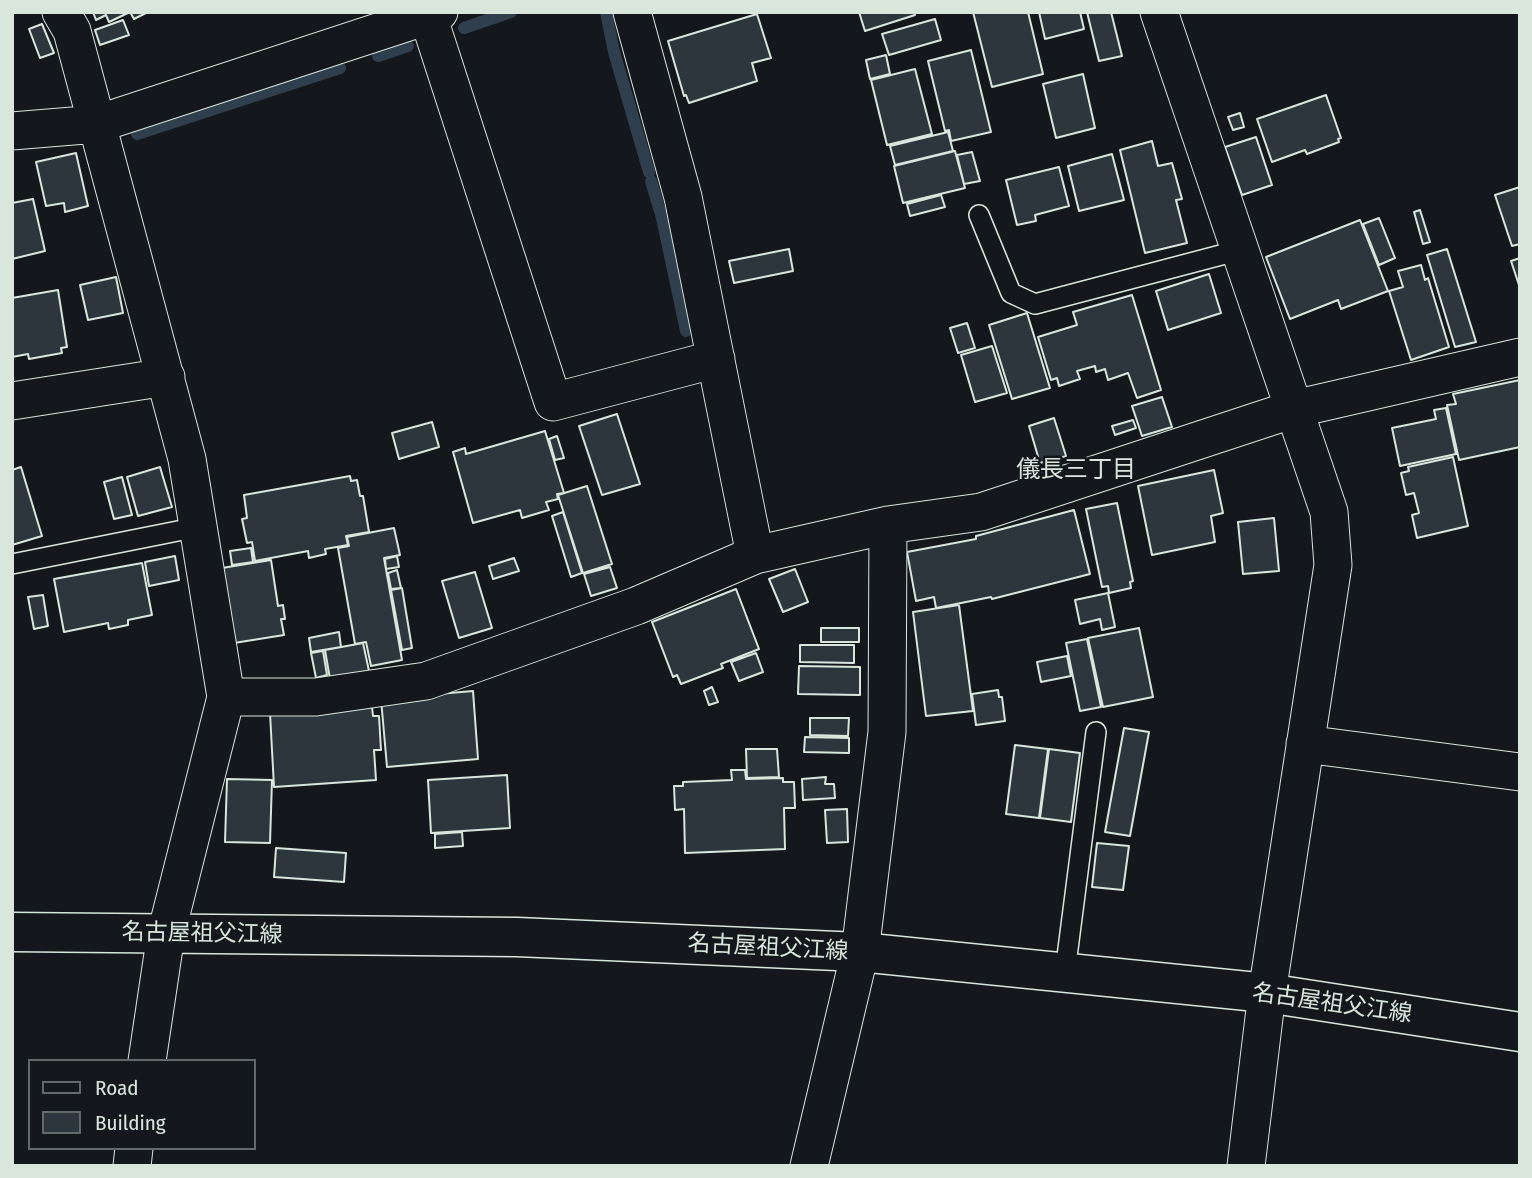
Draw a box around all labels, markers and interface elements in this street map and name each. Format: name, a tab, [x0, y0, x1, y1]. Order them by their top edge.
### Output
district label: 儀長三丁目	[1016, 456, 1136, 484]
street label: 名古屋祖父江線	[121, 919, 283, 949]
street label: 名古屋祖父江線	[687, 930, 849, 966]
street label: 名古屋祖父江線	[1250, 979, 1414, 1029]
legend	[28, 1059, 256, 1150]
text: Road	[95, 1075, 139, 1101]
text: Building	[95, 1110, 166, 1136]

